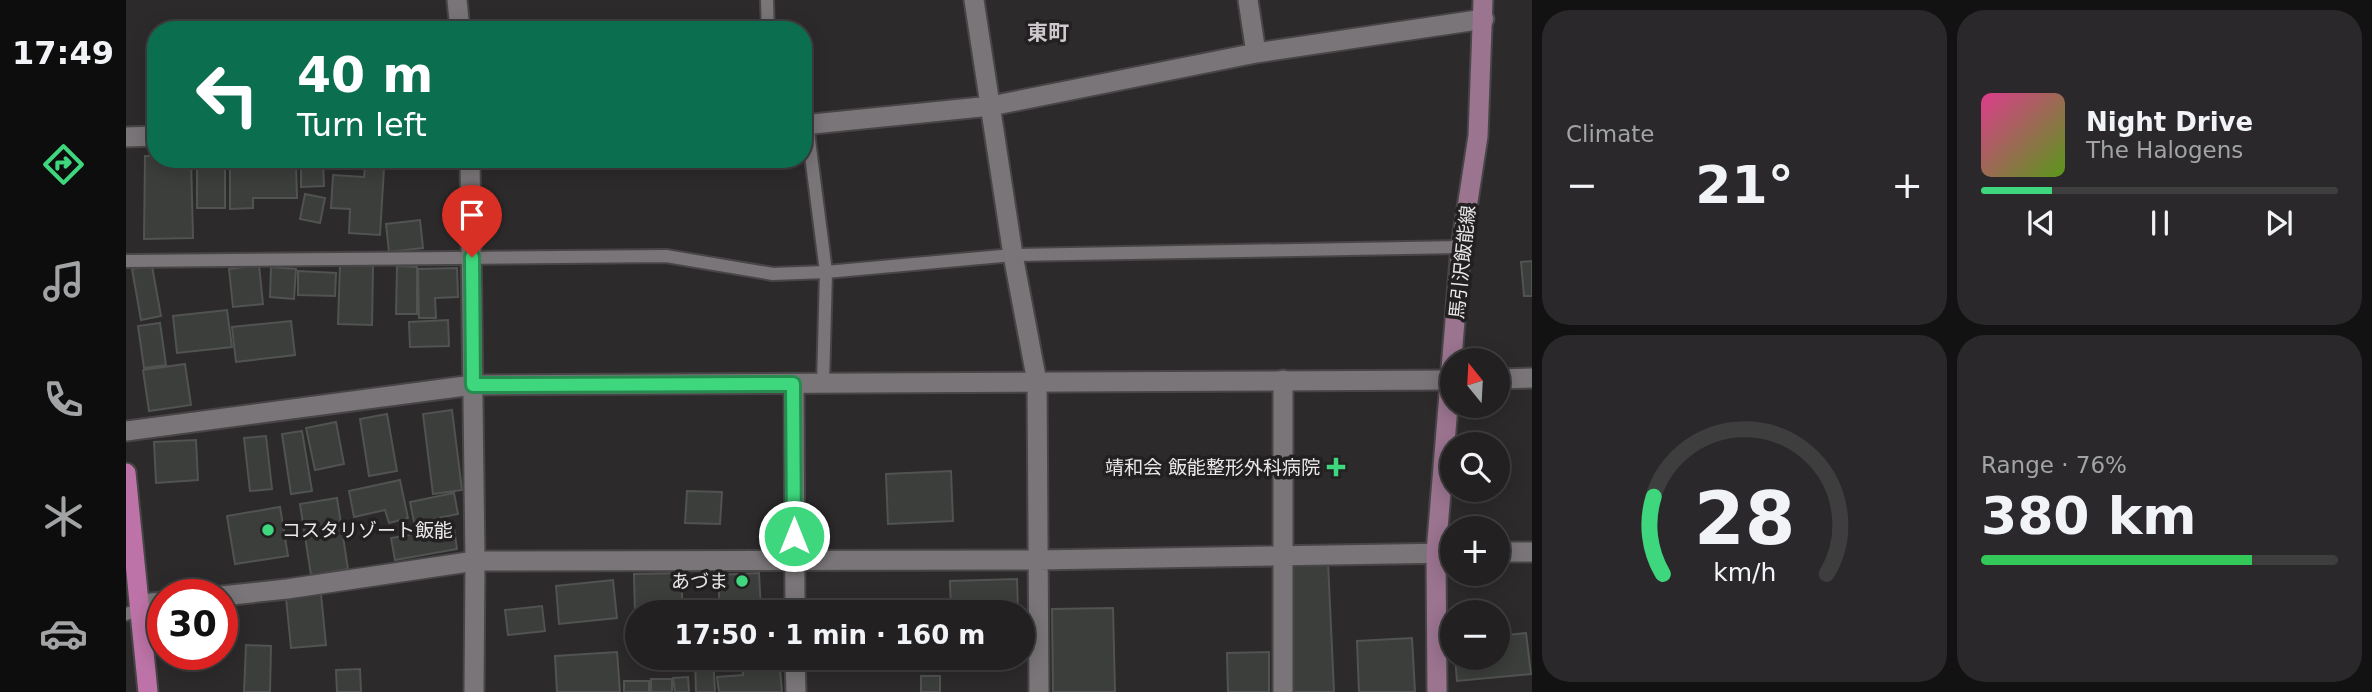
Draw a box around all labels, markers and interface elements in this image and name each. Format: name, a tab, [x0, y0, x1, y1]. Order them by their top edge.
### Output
district label: 東町	[1027, 21, 1069, 45]
text: 17:49	[12, 34, 114, 72]
text: 40 m	[297, 47, 433, 104]
icon: left	[182, 49, 273, 140]
text: Turn left	[297, 106, 427, 144]
text: Night Drive	[2086, 107, 2253, 137]
text: Climate	[1566, 121, 1655, 147]
text: The Halogens	[2086, 137, 2243, 163]
icon: directions	[39, 140, 88, 189]
text: 21°	[1695, 155, 1794, 215]
text: −	[1566, 163, 1598, 207]
text: +	[1891, 163, 1923, 207]
pin	[442, 185, 502, 257]
icon: arrive	[453, 196, 491, 234]
street label: 馬引沢飯能線	[1445, 204, 1479, 320]
icon: previous	[2022, 204, 2060, 242]
icon: pause	[2141, 204, 2179, 242]
icon: next	[2260, 204, 2298, 242]
icon: music	[39, 257, 88, 306]
north arrow	[1440, 348, 1510, 418]
map controls	[1440, 348, 1510, 670]
icon: phone	[39, 375, 88, 424]
button: search	[1440, 432, 1510, 502]
text: Range · 76%	[1981, 452, 2127, 478]
place label: 靖和会 飯能整形外科病院	[1105, 456, 1320, 478]
marker: 靖和会 飯能整形外科病院	[1326, 457, 1346, 477]
text: 28	[1694, 477, 1795, 562]
text: 380 km	[1981, 486, 2196, 546]
icon: climate	[39, 492, 88, 541]
position arrow	[757, 499, 831, 573]
button: +	[1440, 516, 1510, 586]
place label: コスタリゾート飯能	[282, 519, 453, 541]
marker: コスタリゾート飯能	[260, 522, 276, 538]
text: km/h	[1713, 558, 1776, 587]
place label: あづま	[671, 570, 728, 592]
marker: あづま	[734, 573, 750, 589]
speed limit sign: 30	[147, 579, 238, 670]
button: −	[1440, 600, 1510, 670]
icon: car	[39, 609, 88, 658]
text: 17:50 · 1 min · 160 m	[675, 620, 985, 650]

